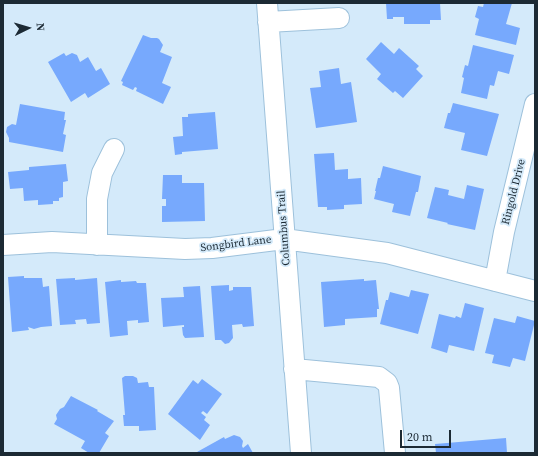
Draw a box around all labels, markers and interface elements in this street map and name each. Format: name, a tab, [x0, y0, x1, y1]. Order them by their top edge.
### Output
north arrow	[8, 8, 48, 48]
text: N	[33, 22, 48, 32]
street label: Ringold Drive	[499, 158, 529, 226]
street label: Columbus Trail	[275, 190, 293, 266]
street label: Songbird Lane	[200, 233, 272, 255]
scale bar	[402, 422, 453, 448]
text: 20 m	[407, 429, 433, 445]

